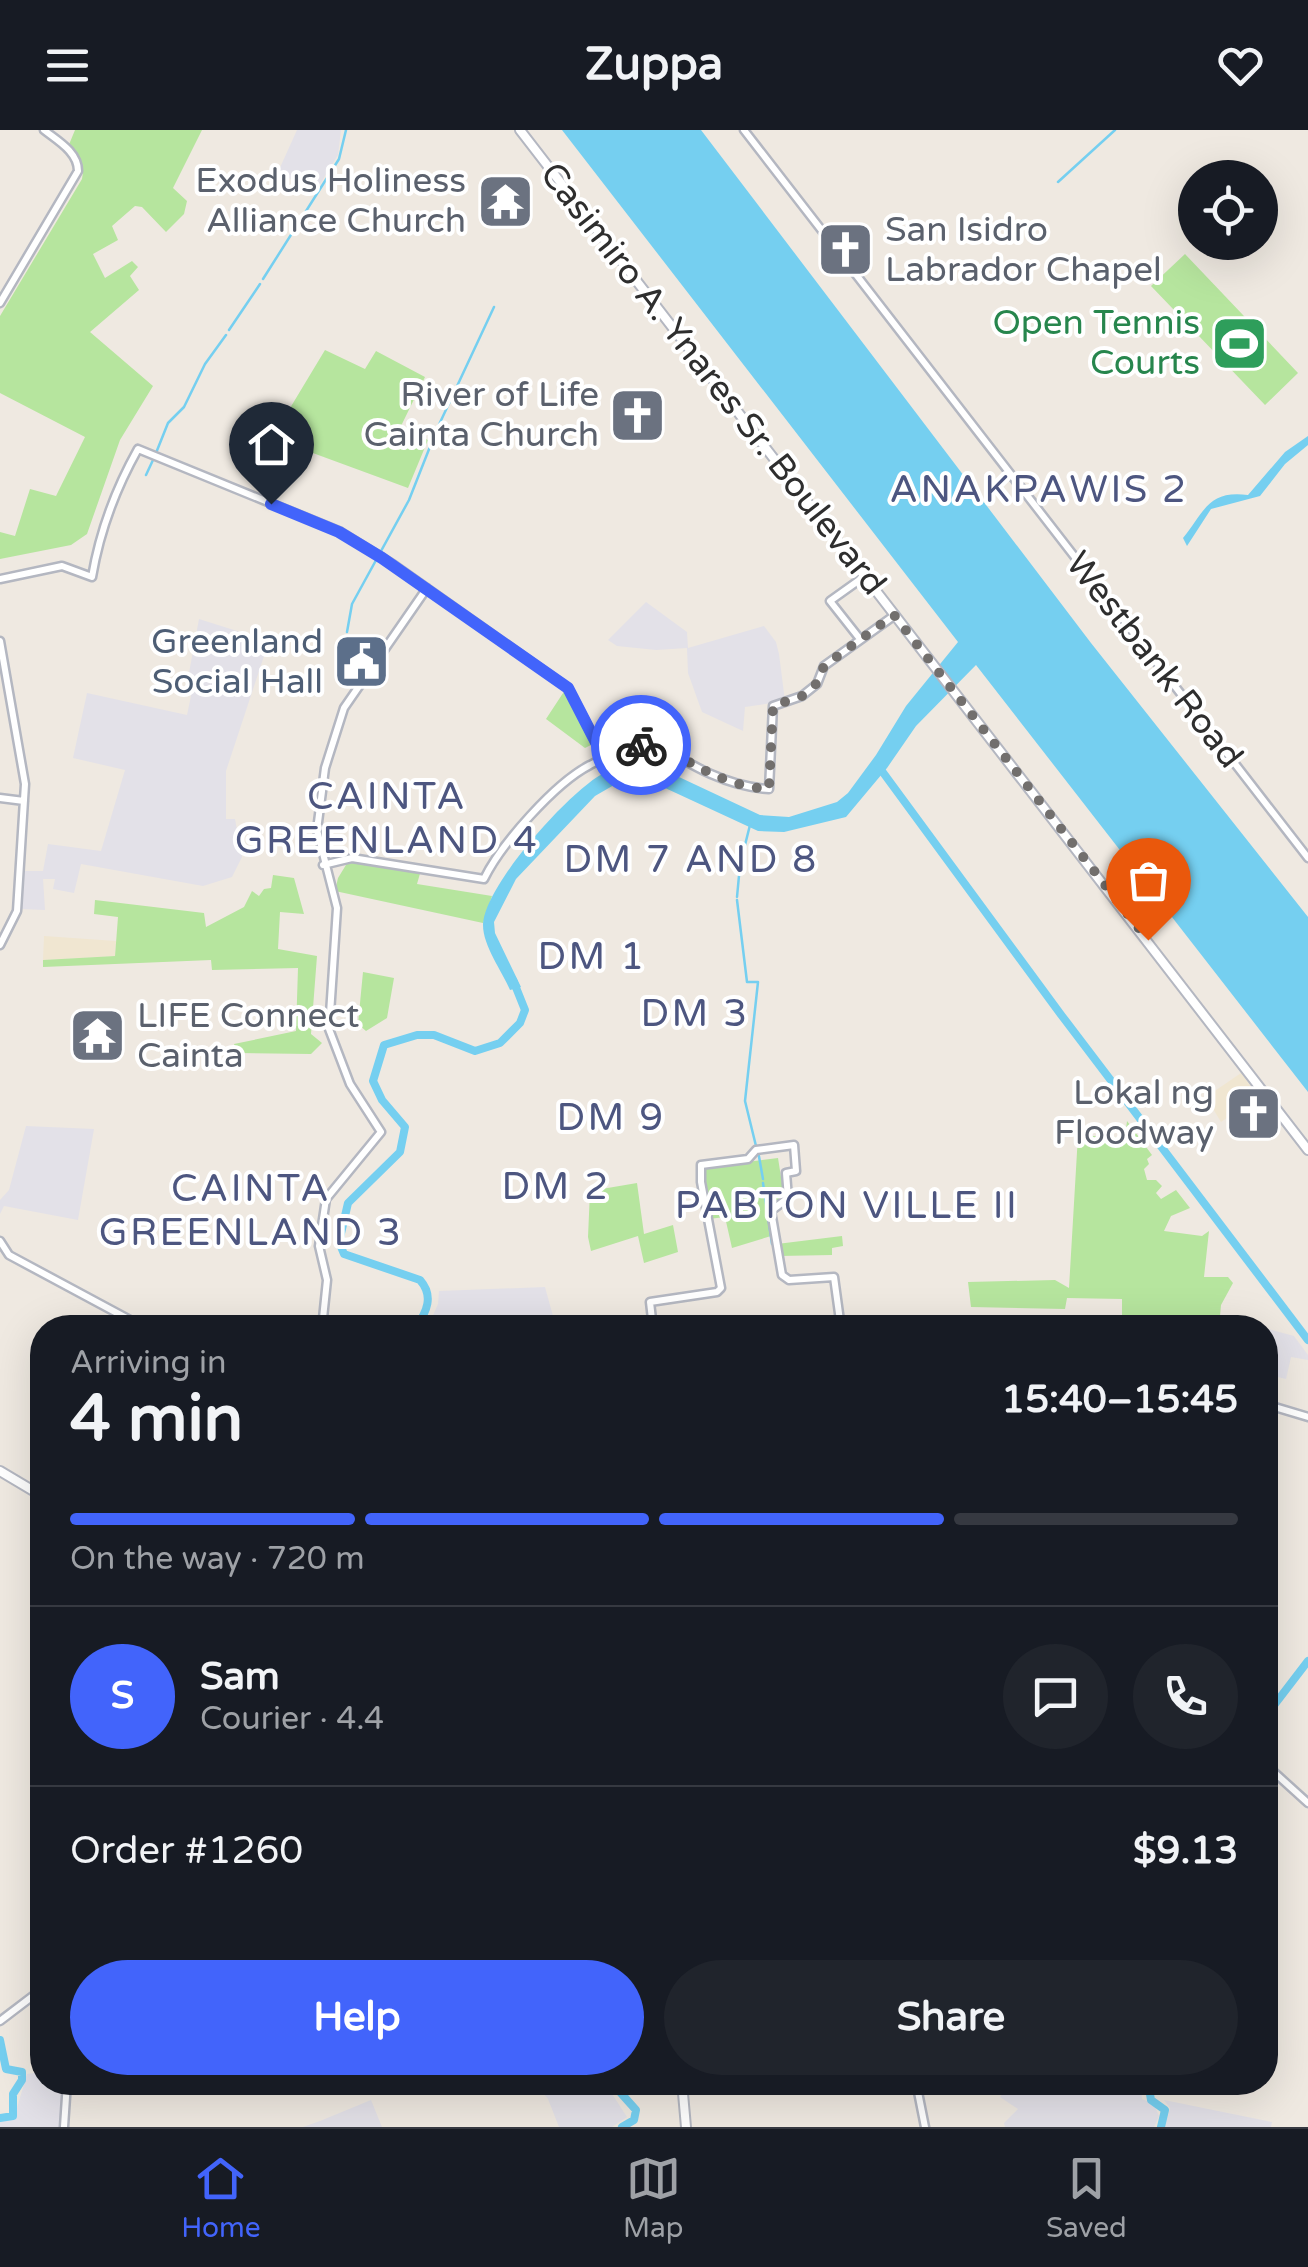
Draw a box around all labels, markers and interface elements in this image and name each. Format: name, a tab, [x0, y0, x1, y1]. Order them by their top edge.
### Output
icon: menu	[40, 38, 95, 93]
text: Zuppa	[585, 38, 723, 92]
icon: heart	[1213, 38, 1268, 93]
street label: Casimiro A. Ynares Sr. Boulevard	[531, 154, 895, 604]
place label: Exodus Holiness Alliance Church	[195, 160, 466, 242]
map controls	[1178, 160, 1278, 260]
button: locate	[1178, 160, 1278, 260]
temple icon: Exodus Holiness Alliance Church	[475, 171, 535, 231]
place label: San Isidro Labrador Chapel	[885, 209, 1162, 291]
church icon: San Isidro Labrador Chapel	[816, 220, 876, 280]
place label: Open Tennis Courts	[993, 302, 1200, 384]
sports icon: Open Tennis Courts	[1209, 313, 1269, 373]
place label: River of Life Cainta Church	[364, 374, 599, 456]
church icon: River of Life Cainta Church	[608, 385, 668, 445]
pin	[229, 402, 314, 505]
icon: home	[244, 417, 299, 472]
district label: ANAKPAWIS 2	[890, 467, 1188, 513]
street label: Westbank Road	[1057, 544, 1251, 776]
place label: Greenland Social Hall	[151, 621, 323, 703]
public building icon: Greenland Social Hall	[332, 632, 392, 692]
courier	[591, 695, 691, 795]
icon: bike	[614, 718, 669, 773]
district label: CAINTA GREENLAND 4	[235, 774, 539, 864]
district label: DM 7 AND 8	[563, 837, 819, 883]
pin	[1106, 838, 1191, 941]
icon: bag	[1121, 853, 1176, 908]
district label: DM 1	[538, 934, 647, 980]
district label: DM 3	[641, 991, 750, 1037]
place label: LIFE Connect Cainta	[137, 995, 359, 1077]
temple icon: LIFE Connect Cainta	[68, 1006, 128, 1066]
place label: Lokal ng Floodway	[1054, 1072, 1214, 1154]
church icon: Lokal ng Floodway	[1223, 1083, 1283, 1143]
district label: DM 9	[557, 1095, 666, 1141]
district label: DM 2	[502, 1164, 611, 1210]
district label: CAINTA GREENLAND 3	[99, 1166, 403, 1256]
district label: PABTON VILLE II	[675, 1183, 1019, 1229]
text: Arriving in	[70, 1344, 227, 1382]
text: 15:40–15:45	[1001, 1377, 1238, 1423]
text: 4 min	[70, 1380, 243, 1459]
text: On the way · 720 m	[70, 1540, 365, 1578]
button: chat	[1003, 1644, 1108, 1749]
button: phone	[1133, 1644, 1238, 1749]
text: Sam	[200, 1654, 280, 1700]
text: S	[111, 1673, 134, 1719]
text: Courier · 4.4	[200, 1700, 384, 1738]
text: Order #1260	[70, 1828, 303, 1874]
text: $9.13	[1133, 1828, 1238, 1874]
button: Help	[70, 1960, 644, 2075]
button: Share	[664, 1960, 1238, 2075]
tab: Home	[181, 2151, 261, 2245]
tab: Map	[623, 2151, 683, 2245]
tab: Saved	[1046, 2151, 1127, 2245]

